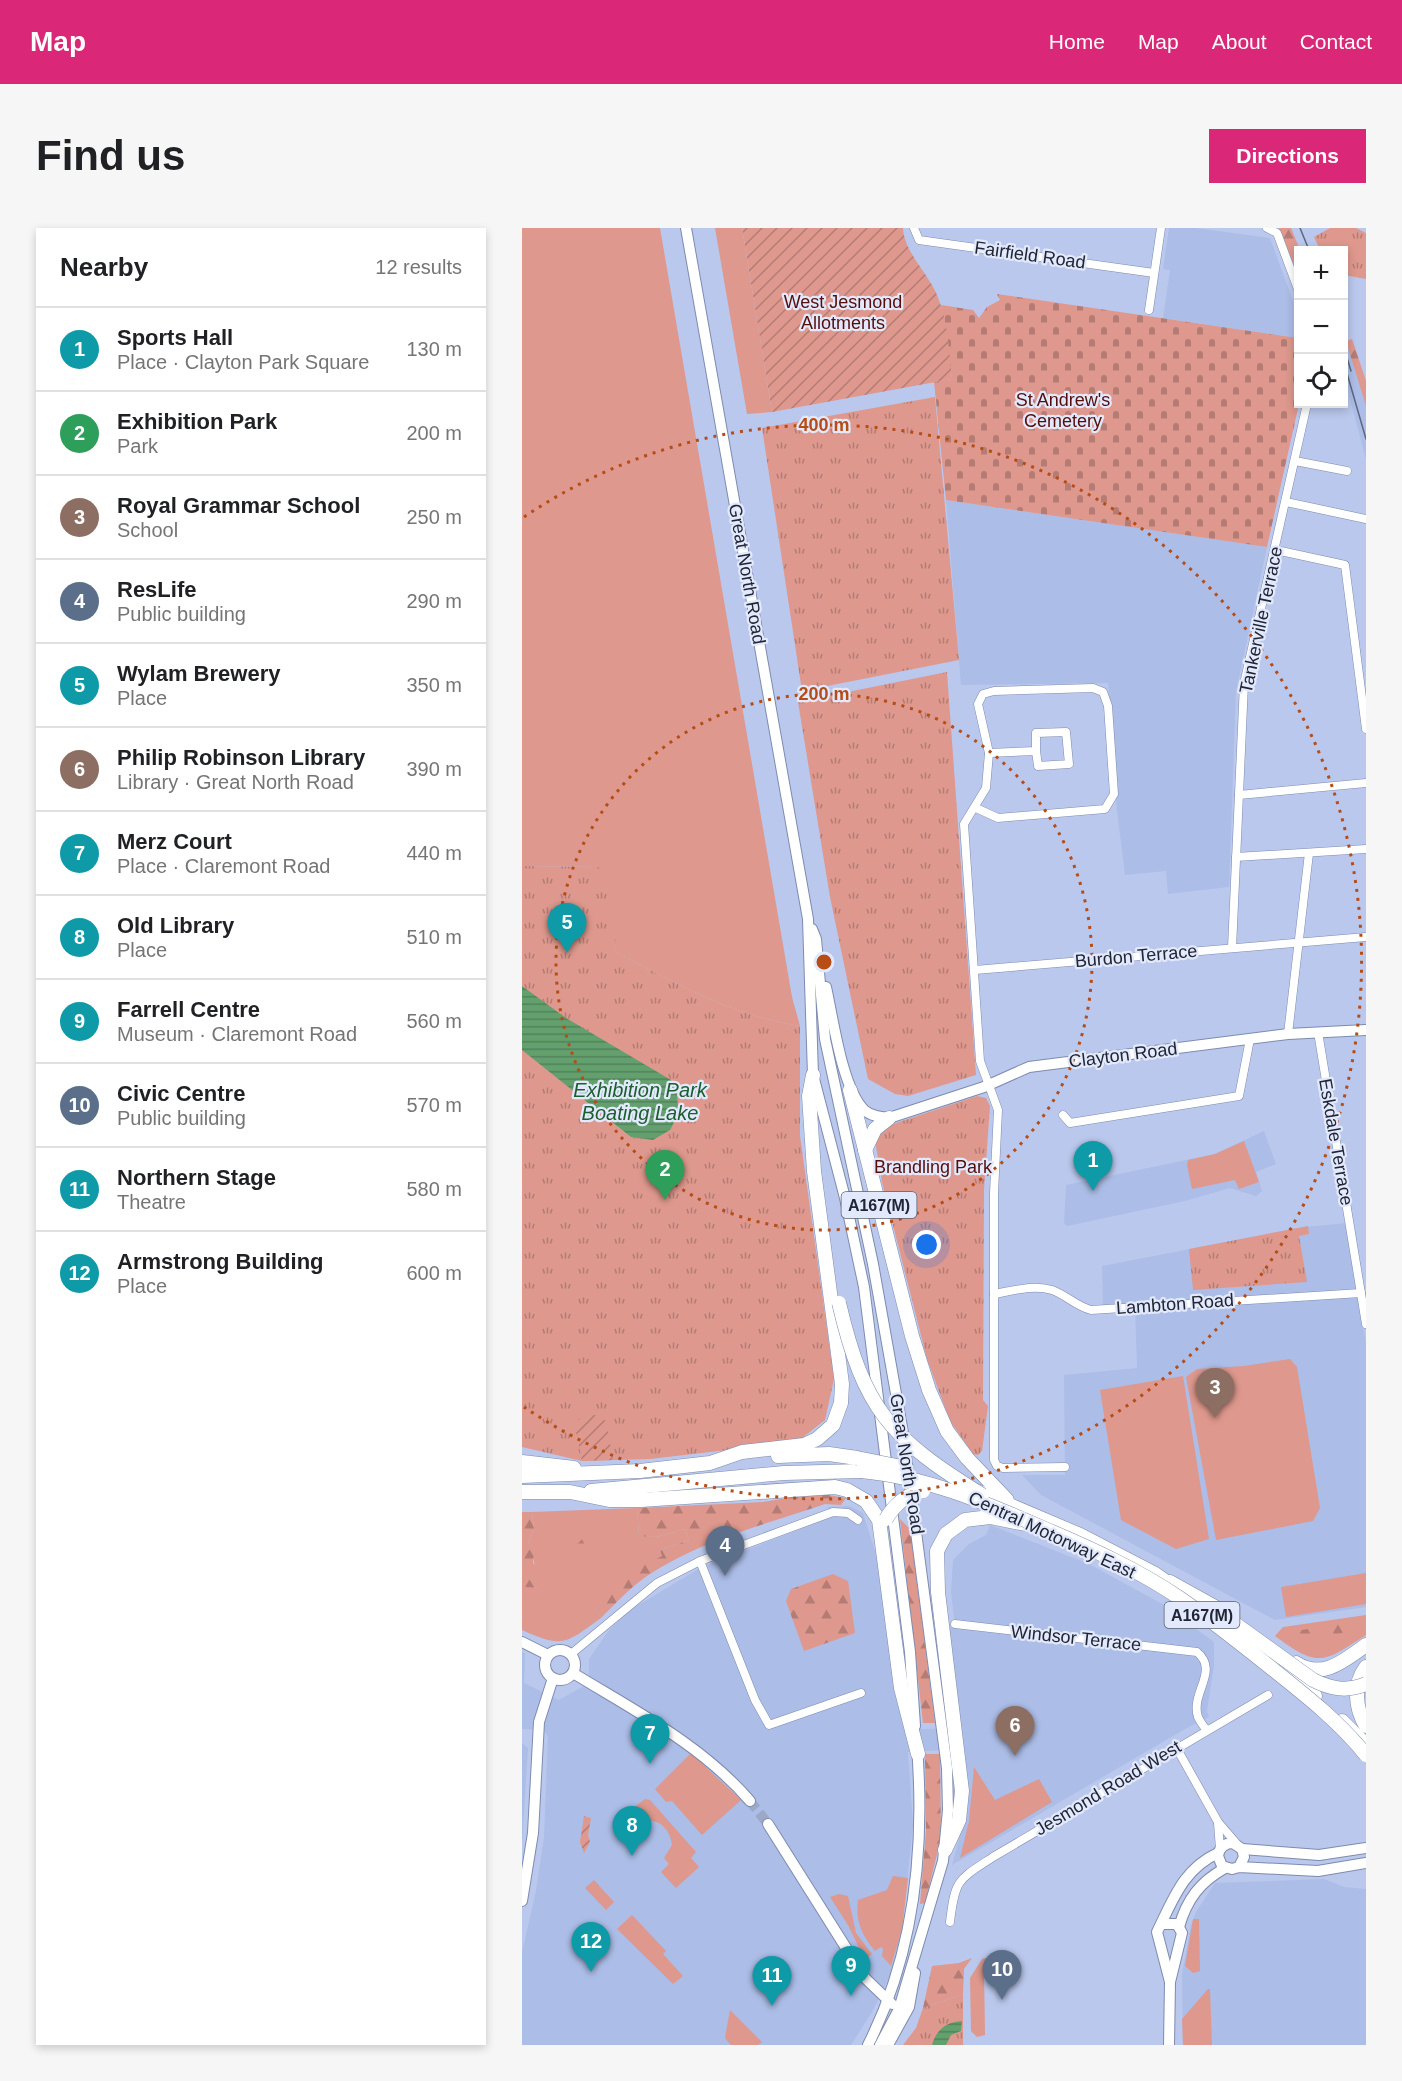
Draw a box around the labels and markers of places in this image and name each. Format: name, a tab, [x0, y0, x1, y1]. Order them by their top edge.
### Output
pin: 5	[548, 904, 586, 953]
centre of rings	[814, 952, 834, 972]
pin: 1	[1074, 1142, 1112, 1191]
pin: 2	[646, 1150, 684, 1200]
pin: 3	[1196, 1368, 1234, 1418]
pin: 4	[706, 1526, 744, 1576]
pin: 6	[996, 1706, 1034, 1756]
pin: 7	[630, 1714, 670, 1764]
pin: 8	[612, 1806, 652, 1856]
pin: 12	[572, 1922, 610, 1972]
pin: 9	[832, 1946, 870, 1996]
pin: 10	[982, 1950, 1022, 2000]
pin: 11	[752, 1956, 792, 2006]

